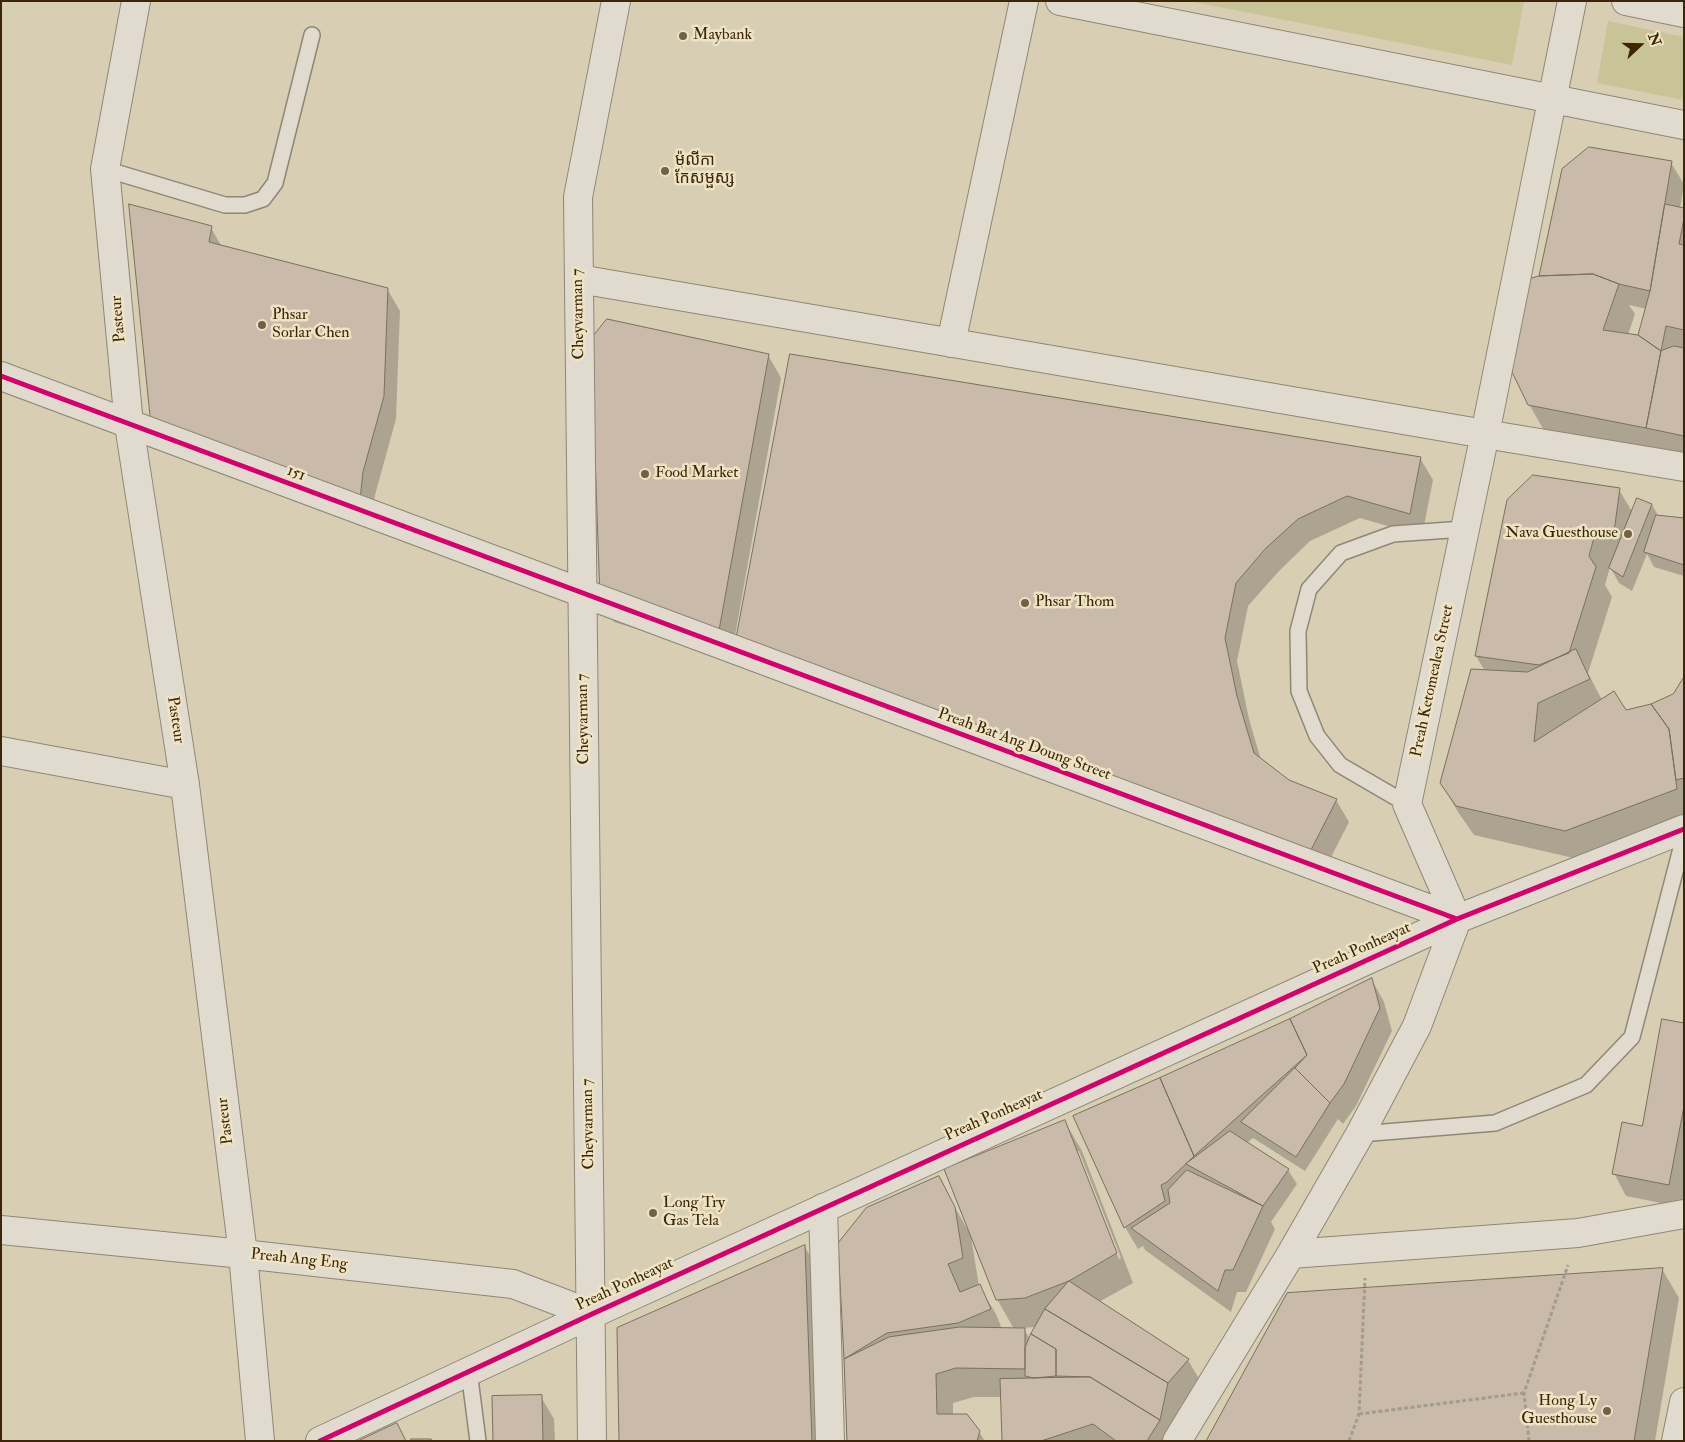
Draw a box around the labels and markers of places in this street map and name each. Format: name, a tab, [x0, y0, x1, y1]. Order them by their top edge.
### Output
place label: Maybank	[693, 26, 752, 46]
marker: Maybank	[677, 30, 689, 42]
place label: ម៉ូលីកា កែសម្ផស្ស	[675, 152, 734, 190]
marker: ម៉ូលីកា កែសម្ផស្ស	[659, 165, 671, 177]
place label: Phsar Sorlar Chen	[272, 306, 350, 344]
marker: Phsar Sorlar Chen	[256, 319, 268, 331]
place label: Food Market	[655, 464, 738, 484]
marker: Food Market	[639, 468, 651, 480]
place label: Nava Guesthouse	[1505, 524, 1618, 544]
marker: Nava Guesthouse	[1622, 528, 1634, 540]
place label: Phsar Thom	[1035, 593, 1115, 613]
marker: Phsar Thom	[1019, 597, 1031, 609]
place label: Long Try Gas Tela	[663, 1194, 725, 1232]
marker: Long Try Gas Tela	[647, 1207, 659, 1219]
place label: Hong Ly Guesthouse	[1521, 1392, 1597, 1430]
marker: Hong Ly Guesthouse	[1601, 1405, 1613, 1417]

